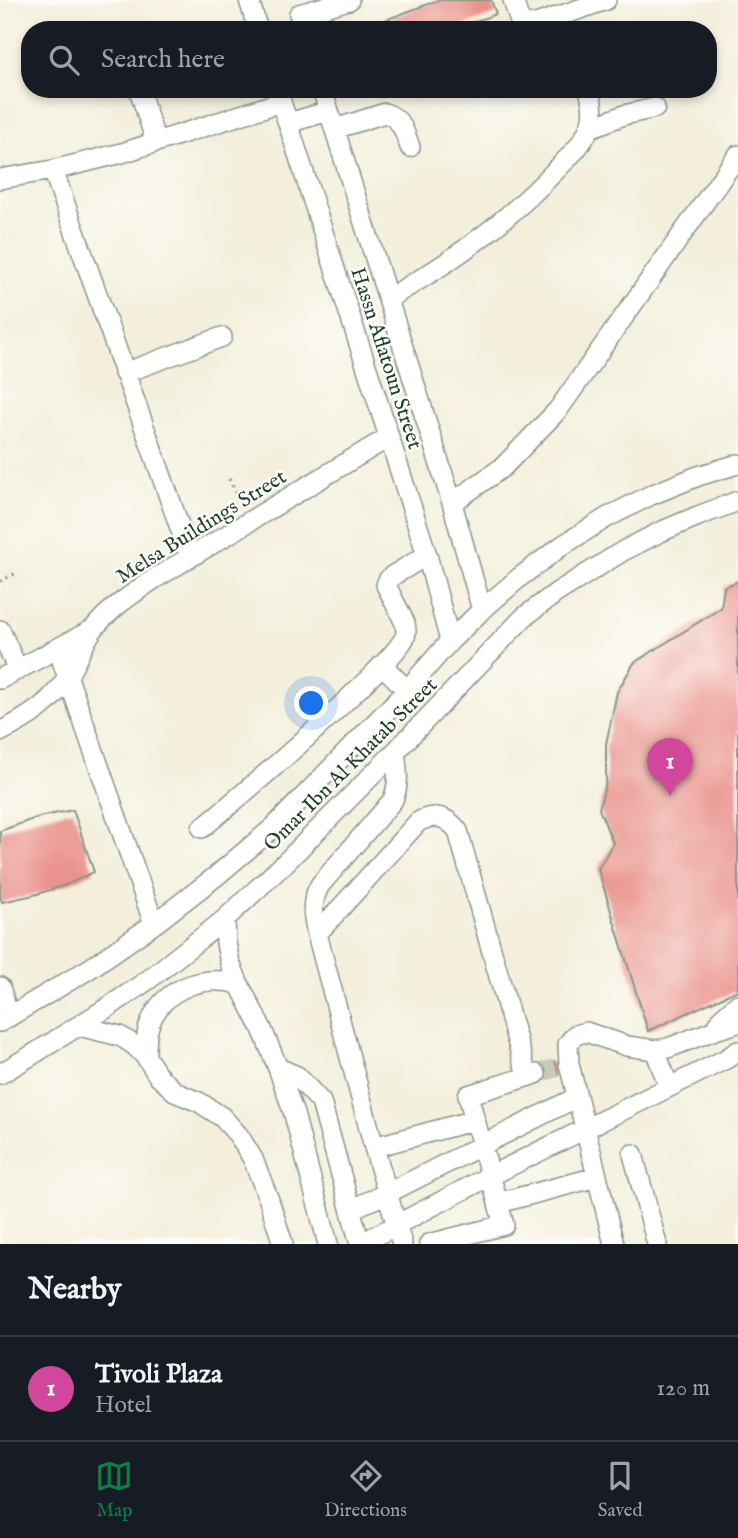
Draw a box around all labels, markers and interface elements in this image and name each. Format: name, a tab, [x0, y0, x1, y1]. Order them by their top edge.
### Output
search box	[21, 21, 717, 98]
icon: search	[45, 41, 83, 79]
text: Search here	[101, 43, 225, 76]
street label: Hassn Aflatoun Street	[343, 264, 428, 453]
street label: Melsa Buildings Street	[112, 464, 292, 591]
street label: Omar Ibn Al Khatab Street	[258, 672, 444, 858]
your location	[294, 686, 328, 720]
pin: 1	[647, 738, 693, 796]
text: Nearby	[28, 1271, 121, 1309]
text: Tivoli Plaza	[95, 1358, 222, 1391]
text: 1	[47, 1374, 55, 1403]
text: 120 m	[657, 1374, 710, 1403]
text: Hotel	[95, 1391, 152, 1420]
tab: Map	[95, 1457, 133, 1523]
tab: Directions	[324, 1457, 407, 1523]
tab: Saved	[598, 1457, 643, 1523]

